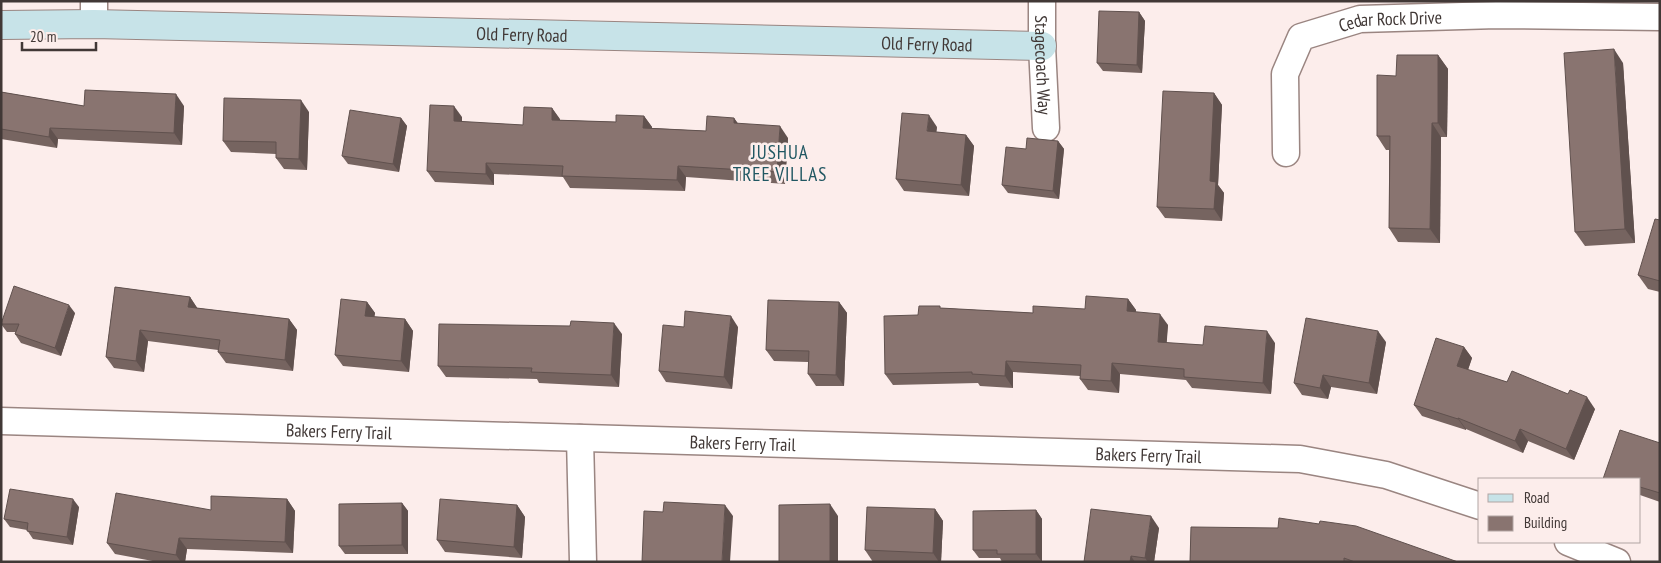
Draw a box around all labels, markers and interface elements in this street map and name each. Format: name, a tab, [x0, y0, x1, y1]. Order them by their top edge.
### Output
street label: Cedar Rock Drive	[1335, 5, 1442, 36]
street label: Stagecoach Way	[1030, 15, 1057, 115]
scale bar	[22, 20, 96, 52]
street label: Old Ferry Road	[476, 21, 568, 46]
text: 20 m	[30, 27, 56, 46]
street label: Old Ferry Road	[881, 31, 973, 56]
district label: JUSHUA TREE VILLAS	[733, 140, 827, 186]
street label: Bakers Ferry Trail	[286, 418, 393, 444]
street label: Bakers Ferry Trail	[689, 430, 797, 456]
street label: Bakers Ferry Trail	[1095, 442, 1203, 468]
legend	[1478, 478, 1641, 543]
text: Road	[1524, 488, 1550, 507]
text: Building	[1524, 513, 1567, 532]

